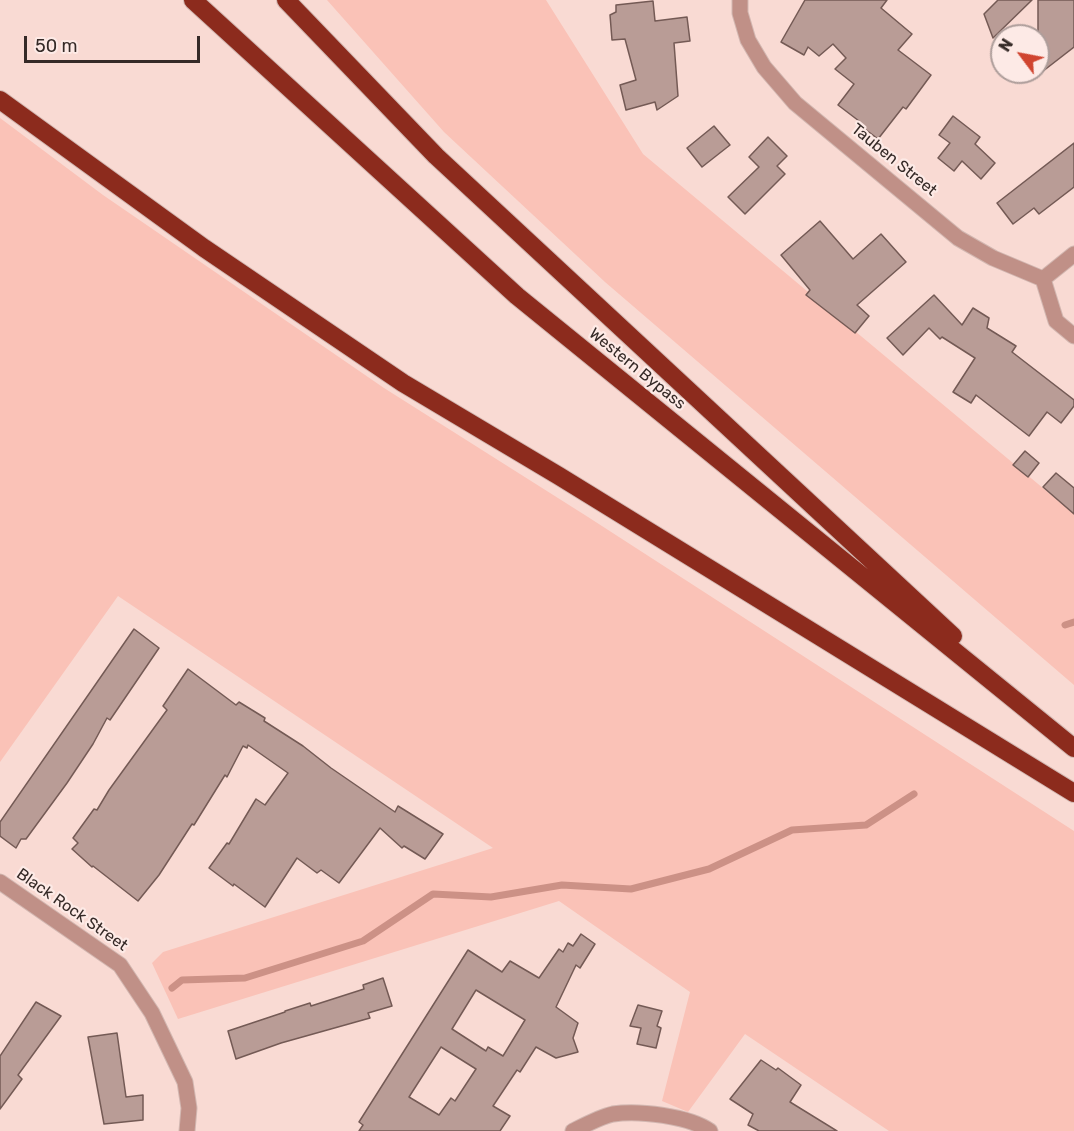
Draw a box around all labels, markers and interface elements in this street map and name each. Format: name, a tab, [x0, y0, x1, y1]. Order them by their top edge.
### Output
scale bar	[27, 24, 202, 62]
north arrow	[990, 24, 1050, 84]
text: 50 m	[35, 35, 78, 57]
text: N	[995, 35, 1017, 55]
street label: Tauben Street	[847, 120, 941, 200]
street label: Western Bypass	[585, 324, 689, 414]
street label: Black Rock Street	[13, 864, 131, 956]

